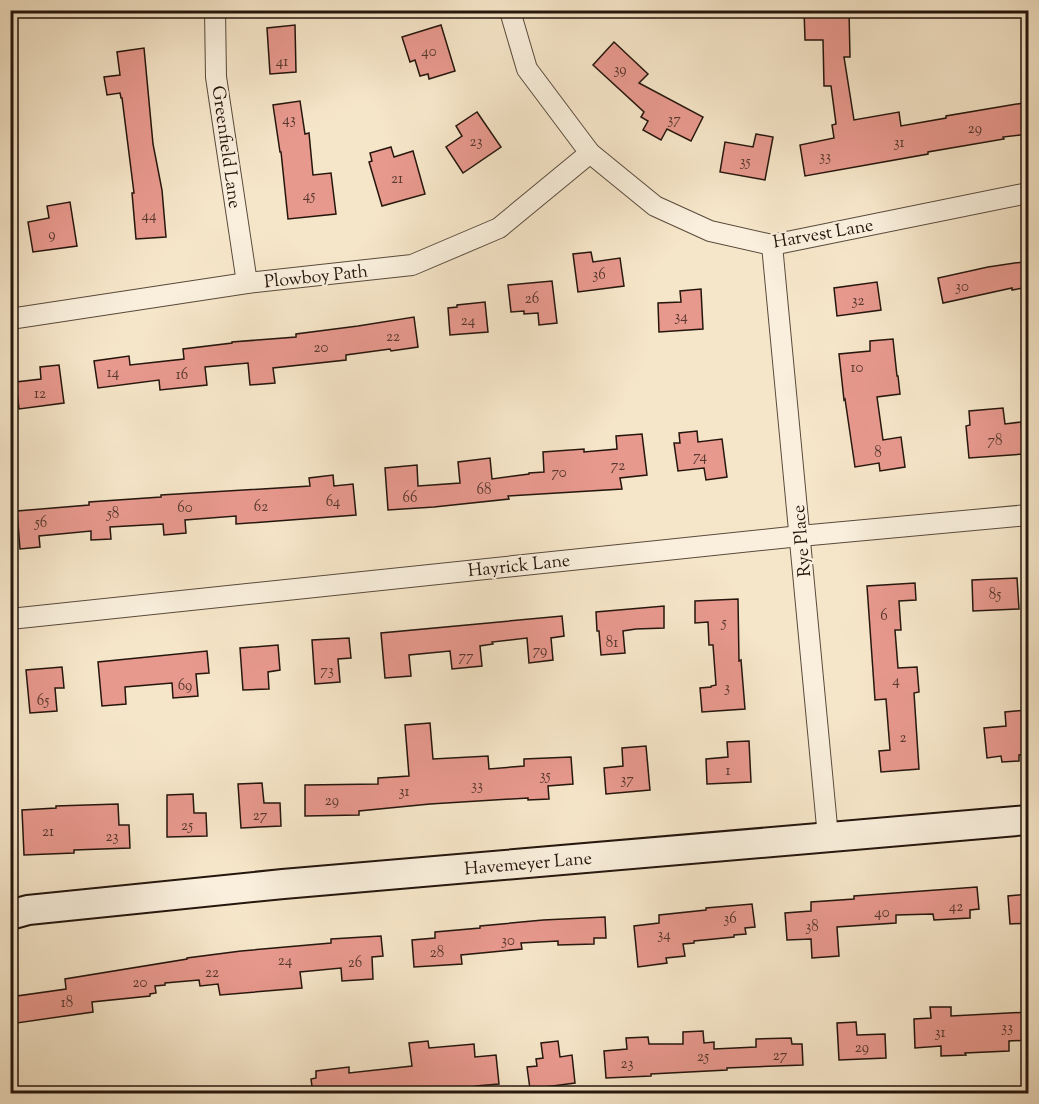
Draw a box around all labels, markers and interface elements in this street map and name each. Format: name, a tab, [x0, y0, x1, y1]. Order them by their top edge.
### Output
house number: 40	[421, 42, 437, 63]
house number: 41	[276, 52, 288, 73]
house number: 39	[613, 60, 627, 81]
street label: Greenfield Lane	[204, 84, 247, 210]
house number: 43	[282, 110, 296, 131]
house number: 37	[667, 110, 681, 131]
house number: 29	[968, 119, 982, 140]
house number: 23	[469, 132, 483, 153]
house number: 31	[893, 133, 905, 154]
house number: 33	[819, 147, 831, 168]
house number: 35	[739, 152, 751, 173]
house number: 21	[391, 169, 403, 190]
house number: 45	[303, 186, 315, 207]
house number: 44	[141, 206, 157, 227]
street label: Harvest Lane	[771, 213, 876, 257]
house number: 9	[48, 225, 56, 246]
street label: Plowboy Path	[263, 260, 370, 296]
house number: 36	[592, 265, 606, 286]
house number: 30	[955, 277, 969, 298]
house number: 26	[525, 289, 539, 310]
house number: 32	[851, 291, 865, 312]
house number: 34	[674, 307, 688, 328]
house number: 24	[461, 311, 476, 332]
house number: 22	[386, 327, 400, 348]
house number: 20	[314, 338, 329, 359]
house number: 10	[851, 358, 864, 379]
house number: 14	[107, 363, 120, 384]
house number: 16	[176, 365, 188, 386]
house number: 12	[34, 384, 46, 405]
house number: 78	[987, 431, 1003, 452]
house number: 8	[874, 443, 882, 464]
house number: 74	[693, 447, 707, 468]
house number: 72	[611, 456, 625, 477]
house number: 70	[551, 463, 567, 484]
house number: 68	[477, 480, 491, 501]
house number: 66	[403, 488, 417, 509]
house number: 64	[326, 492, 341, 513]
house number: 62	[254, 497, 268, 518]
house number: 60	[177, 498, 193, 519]
house number: 58	[106, 504, 119, 525]
street label: Rye Place	[787, 504, 819, 578]
house number: 56	[34, 513, 47, 534]
street label: Hayrick Lane	[467, 549, 572, 585]
house number: 85	[989, 585, 1001, 606]
house number: 6	[880, 606, 888, 627]
house number: 5	[720, 613, 727, 634]
house number: 81	[606, 633, 618, 654]
house number: 79	[533, 641, 547, 662]
house number: 77	[458, 647, 474, 668]
house number: 73	[320, 661, 334, 682]
house number: 4	[892, 671, 900, 692]
house number: 69	[178, 676, 192, 697]
house number: 3	[724, 678, 730, 699]
house number: 65	[37, 691, 49, 712]
house number: 2	[899, 728, 907, 749]
house number: 1	[725, 761, 731, 782]
house number: 35	[539, 766, 551, 787]
house number: 37	[620, 770, 634, 791]
house number: 33	[471, 776, 483, 797]
house number: 31	[398, 782, 410, 803]
house number: 29	[325, 791, 339, 812]
house number: 27	[253, 806, 268, 827]
house number: 25	[181, 816, 193, 837]
house number: 21	[42, 822, 54, 843]
house number: 23	[105, 827, 119, 848]
street label: Havemeyer Lane	[463, 846, 593, 884]
house number: 42	[949, 897, 963, 918]
house number: 40	[874, 903, 890, 924]
house number: 36	[723, 909, 737, 930]
house number: 38	[805, 917, 819, 938]
house number: 34	[657, 925, 671, 946]
house number: 30	[501, 931, 515, 952]
house number: 28	[430, 943, 444, 964]
house number: 24	[278, 951, 293, 972]
house number: 26	[348, 953, 362, 974]
house number: 22	[205, 963, 219, 984]
house number: 20	[133, 973, 148, 994]
house number: 18	[61, 993, 73, 1014]
house number: 33	[1001, 1018, 1013, 1039]
house number: 31	[934, 1023, 946, 1044]
house number: 29	[855, 1038, 869, 1059]
house number: 27	[773, 1046, 788, 1067]
house number: 25	[697, 1047, 709, 1068]
house number: 23	[620, 1054, 634, 1075]

